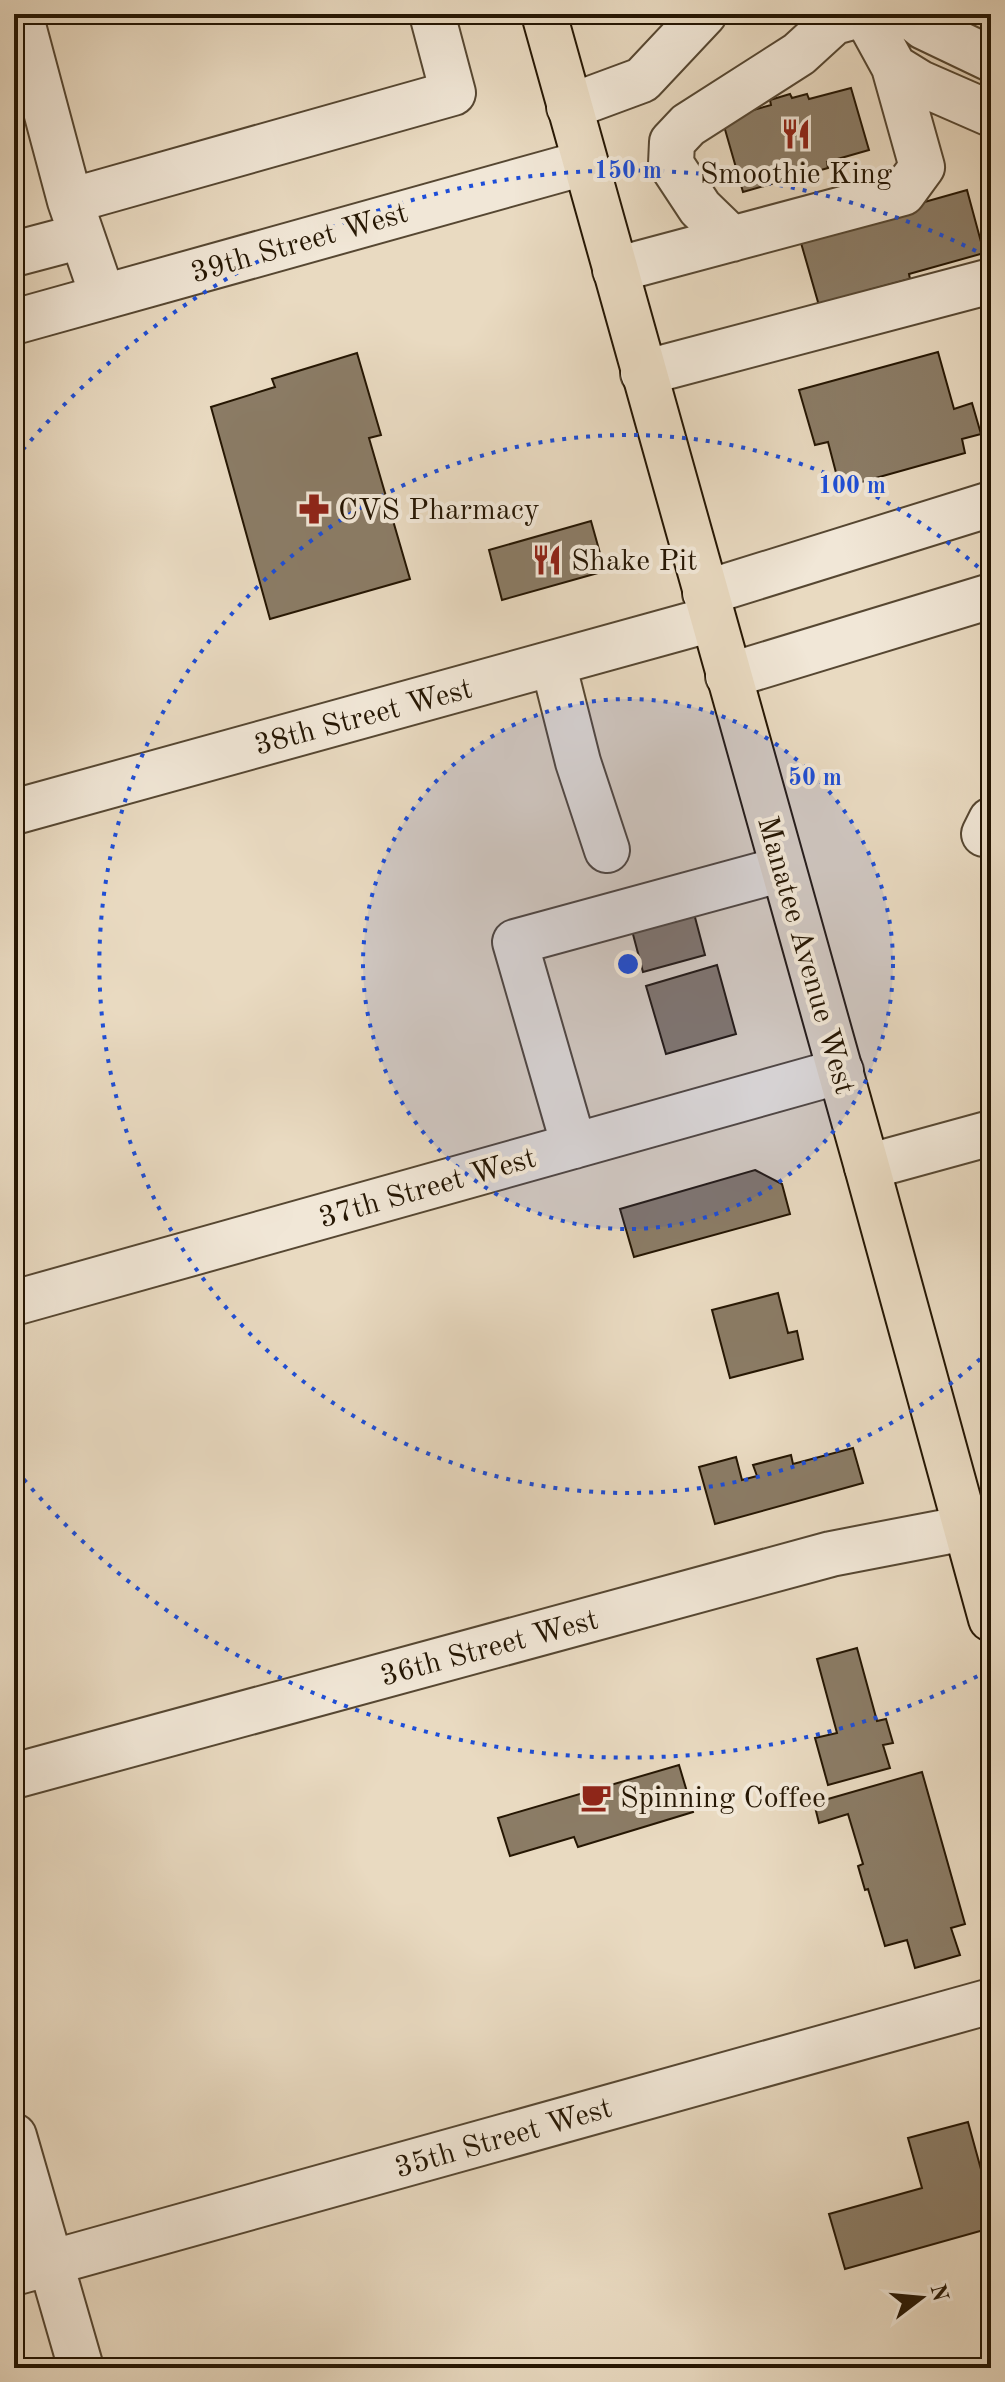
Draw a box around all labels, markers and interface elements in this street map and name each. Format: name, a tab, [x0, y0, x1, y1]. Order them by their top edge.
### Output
restaurant icon: Smoothie King	[779, 117, 813, 151]
text: 150 m	[594, 159, 662, 184]
place label: Smoothie King	[700, 160, 892, 190]
street label: 39th Street West	[188, 199, 412, 289]
text: 100 m	[818, 475, 886, 499]
pharmacy icon: CVS Pharmacy	[297, 492, 331, 526]
place label: CVS Pharmacy	[338, 496, 540, 526]
restaurant icon: Shake Pit	[530, 543, 564, 577]
place label: Shake Pit	[571, 547, 698, 577]
street label: 38th Street West	[251, 674, 476, 761]
text: 50 m	[788, 766, 842, 791]
street label: Manatee Avenue West	[751, 813, 859, 1098]
centre of rings	[614, 950, 642, 978]
street label: 37th Street West	[316, 1144, 540, 1234]
street label: 36th Street West	[377, 1605, 602, 1692]
cafe icon: Spinning Coffee	[579, 1780, 613, 1814]
place label: Spinning Coffee	[620, 1784, 826, 1814]
street label: 35th Street West	[392, 2094, 616, 2184]
north arrow	[881, 2258, 961, 2338]
text: N	[925, 2282, 951, 2304]

